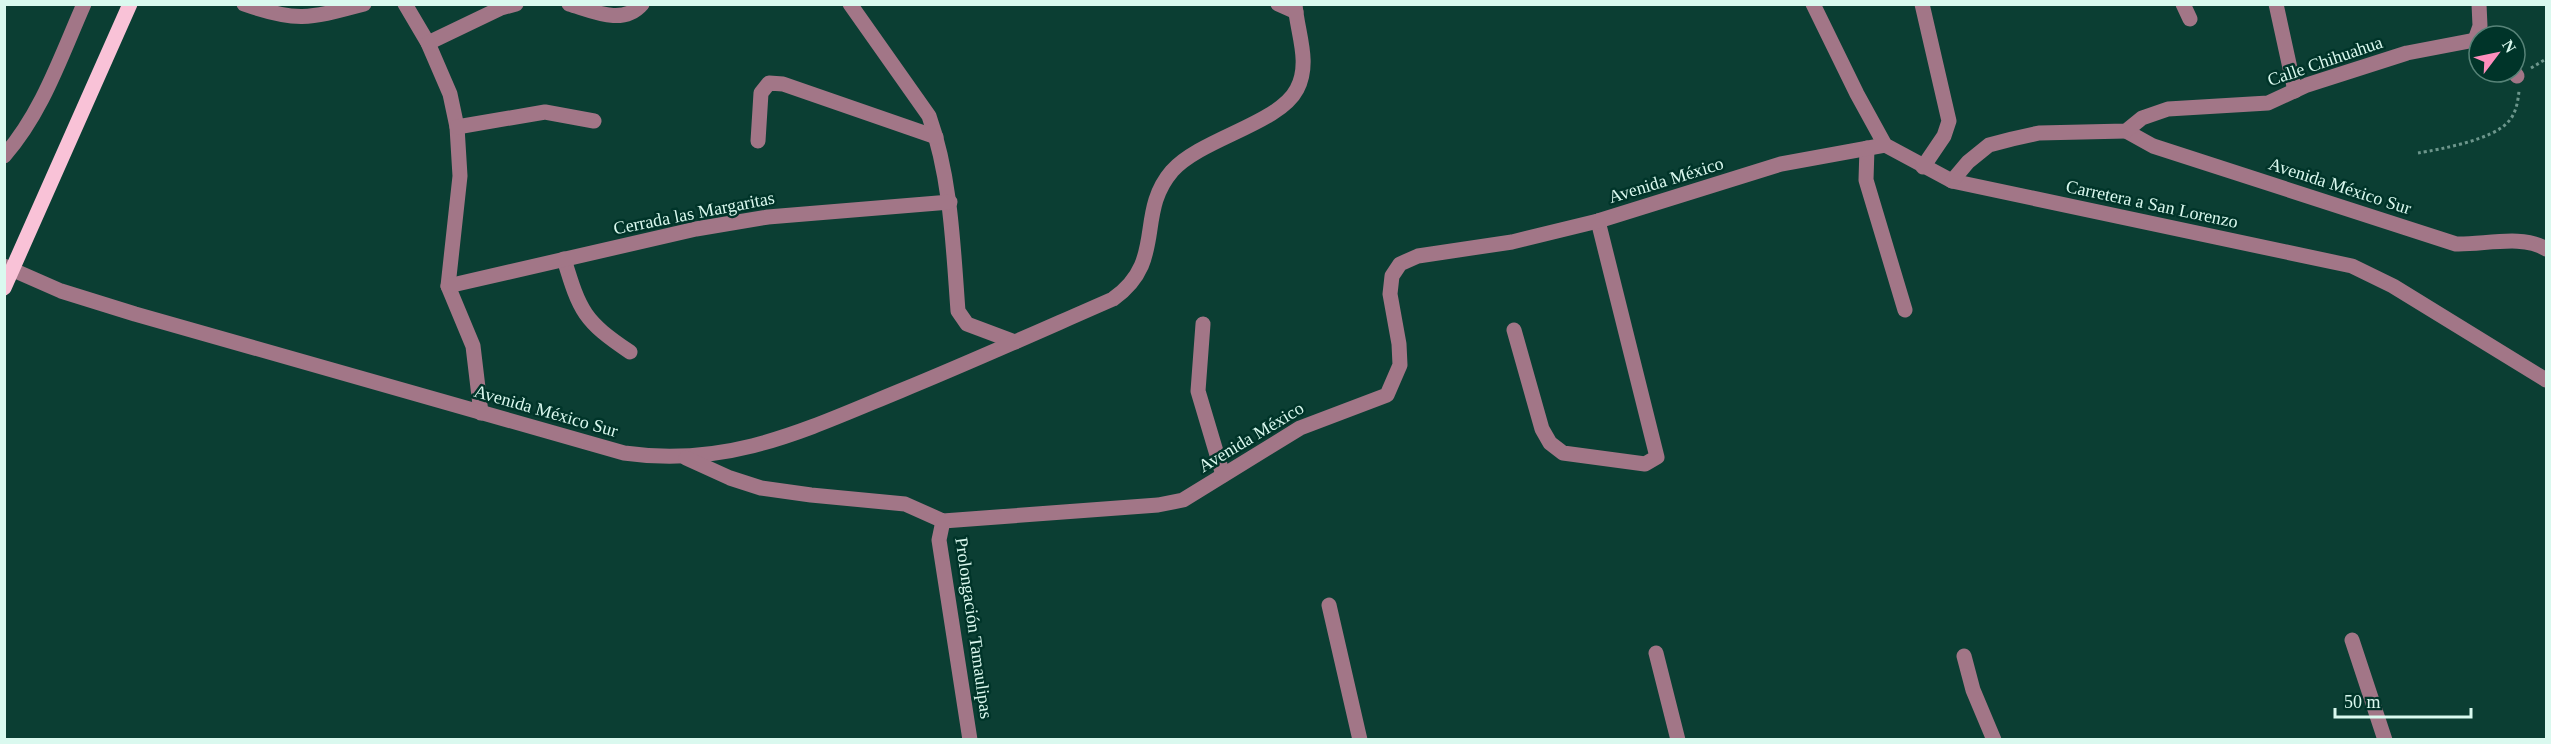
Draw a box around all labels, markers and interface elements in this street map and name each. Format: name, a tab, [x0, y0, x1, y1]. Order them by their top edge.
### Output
north arrow	[2467, 24, 2527, 84]
street label: Calle Chihuahua	[2265, 32, 2385, 90]
text: N	[2499, 37, 2520, 56]
street label: Avenida México	[1606, 153, 1726, 207]
street label: Avenida México Sur	[2266, 154, 2414, 218]
street label: Carretera a San Lorenzo	[2064, 176, 2240, 232]
street label: Cerrada las Margaritas	[612, 188, 776, 238]
street label: Avenida México Sur	[472, 381, 620, 441]
street label: Avenida México	[1195, 398, 1307, 476]
street label: Prolongación Tamaulipas	[951, 536, 997, 720]
scale bar	[2335, 681, 2472, 719]
text: 50 m	[2344, 692, 2381, 712]

